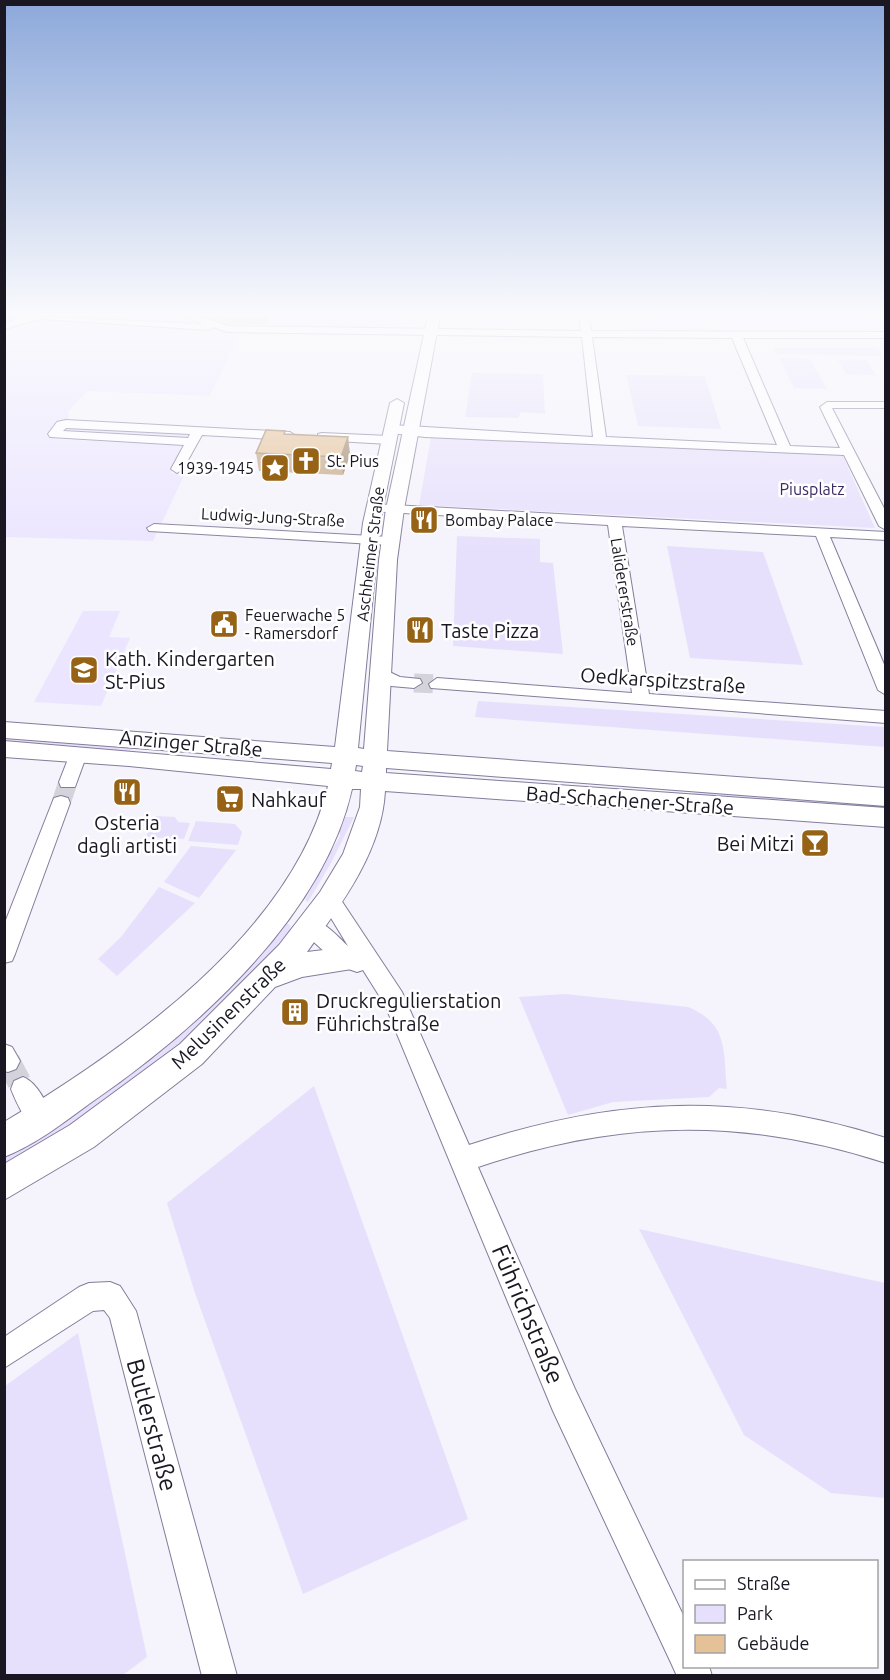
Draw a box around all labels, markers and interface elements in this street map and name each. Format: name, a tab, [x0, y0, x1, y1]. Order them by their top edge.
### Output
church icon: St. Pius	[290, 445, 322, 477]
place icon: 1939-1945	[259, 452, 291, 484]
place label: St. Pius	[327, 452, 379, 470]
place label: 1939-1945	[177, 459, 254, 477]
park label: Piusplatz	[780, 480, 845, 498]
street label: Aschheimer Straße	[353, 486, 387, 622]
street label: Ludwig-Jung-Straße	[201, 504, 345, 530]
restaurant icon: Bombay Palace	[408, 504, 440, 536]
place label: Bombay Palace	[445, 511, 554, 529]
street label: Lalidererstraße	[608, 536, 642, 648]
place label: Feuerwache 5 - Ramersdorf	[245, 606, 345, 642]
public building icon: Feuerwache 5 - Ramersdorf	[208, 608, 240, 640]
restaurant icon: Taste Pizza	[404, 614, 436, 646]
place label: Taste Pizza	[441, 619, 539, 642]
place label: Kath. Kindergarten St-Pius	[105, 647, 275, 693]
school or university icon: Kath. Kindergarten St-Pius	[68, 654, 100, 686]
street label: Oedkarspitzstraße	[579, 663, 747, 697]
street label: Anzinger Straße	[118, 725, 264, 761]
restaurant icon: Osteria dagli artisti	[111, 776, 143, 808]
street label: Bad-Schachener-Straße	[525, 781, 735, 819]
supermarket icon: Nahkauf	[214, 783, 246, 815]
place label: Nahkauf	[251, 788, 327, 811]
place label: Osteria dagli artisti	[77, 811, 177, 857]
bar icon: Bei Mitzi	[799, 827, 831, 859]
place label: Bei Mitzi	[717, 832, 794, 855]
street label: Melusinenstraße	[166, 953, 290, 1073]
place label: Druckregulierstation Führichstraße	[316, 989, 501, 1035]
building icon: Druckregulierstation Führichstraße	[279, 996, 311, 1028]
street label: Führichstraße	[487, 1240, 569, 1388]
street label: Butlerstraße	[121, 1356, 183, 1494]
legend	[683, 1560, 878, 1668]
text: Straße	[737, 1573, 790, 1593]
text: Park	[737, 1603, 773, 1623]
text: Gebäude	[737, 1633, 809, 1653]

